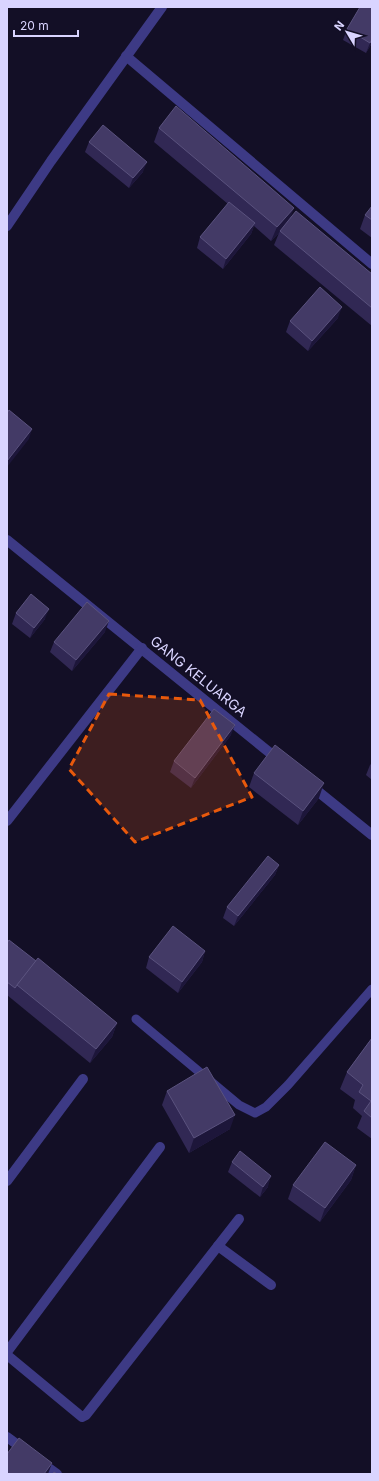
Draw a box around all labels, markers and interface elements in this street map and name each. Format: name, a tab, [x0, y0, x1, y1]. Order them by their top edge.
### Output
scale bar	[14, 12, 78, 38]
north arrow	[327, 12, 367, 52]
text: 20 m	[20, 18, 49, 33]
text: N	[331, 18, 347, 33]
street label: GANG KELUARGA	[147, 632, 251, 720]

